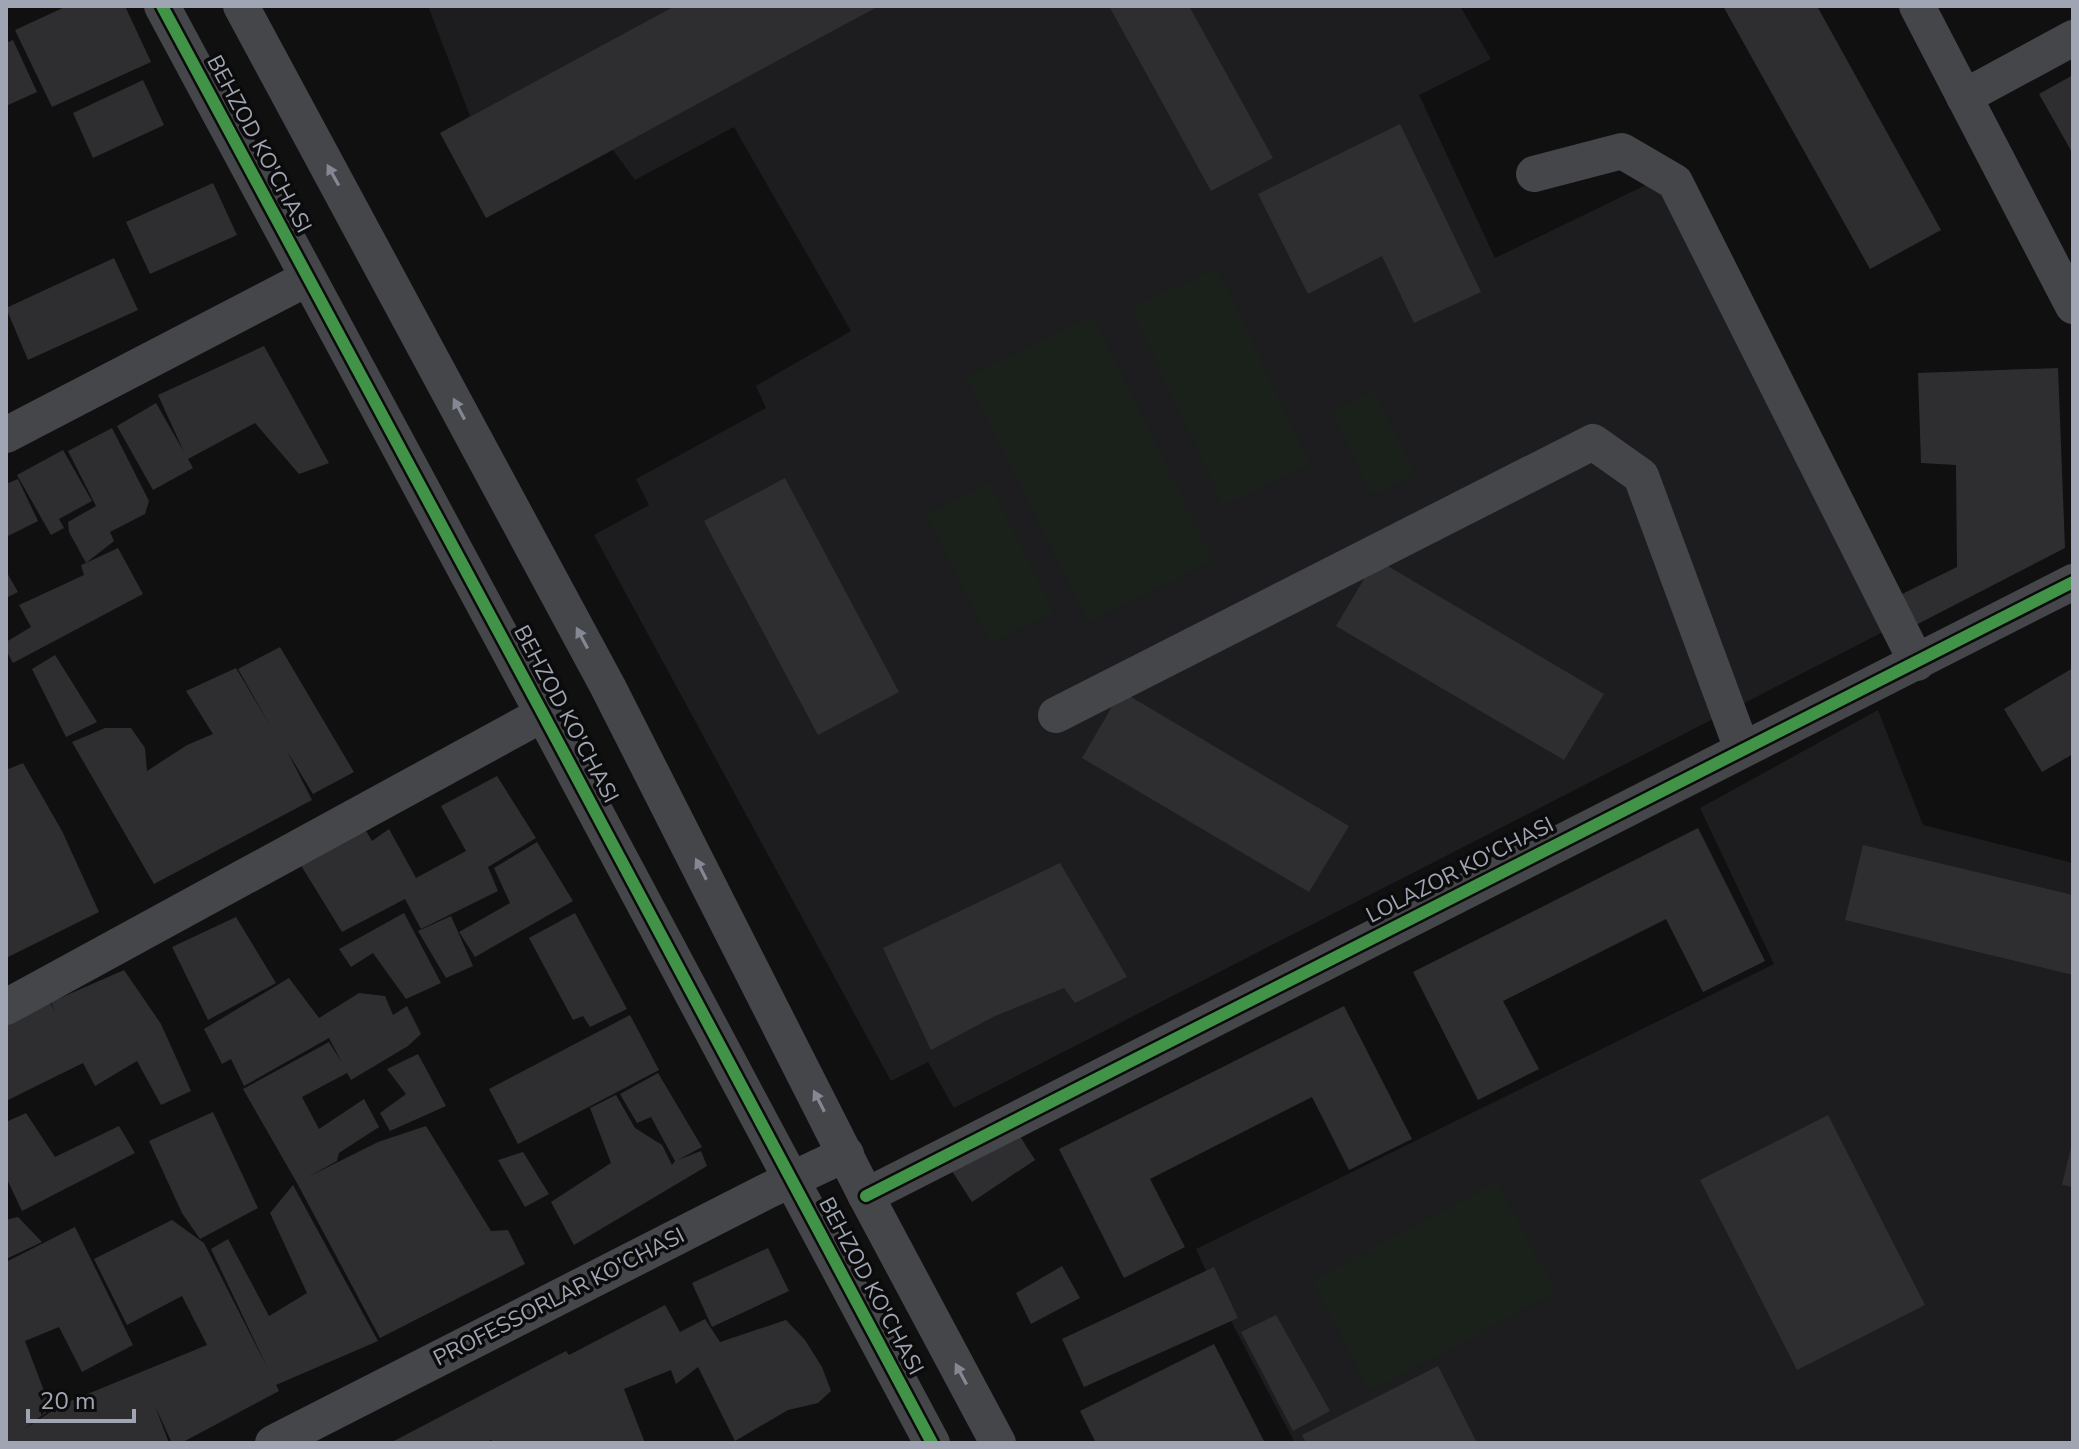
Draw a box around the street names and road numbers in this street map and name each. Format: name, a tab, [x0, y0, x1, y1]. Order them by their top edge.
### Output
street label: BEHZOD KO'CHASI	[199, 50, 319, 238]
street label: BEHZOD KO'CHASI	[506, 620, 626, 808]
street label: LOLAZOR KO'CHASI	[1361, 810, 1559, 930]
street label: BEHZOD KO'CHASI	[811, 1192, 931, 1380]
street label: PROFESSORLAR KO'CHASI	[428, 1221, 690, 1373]

